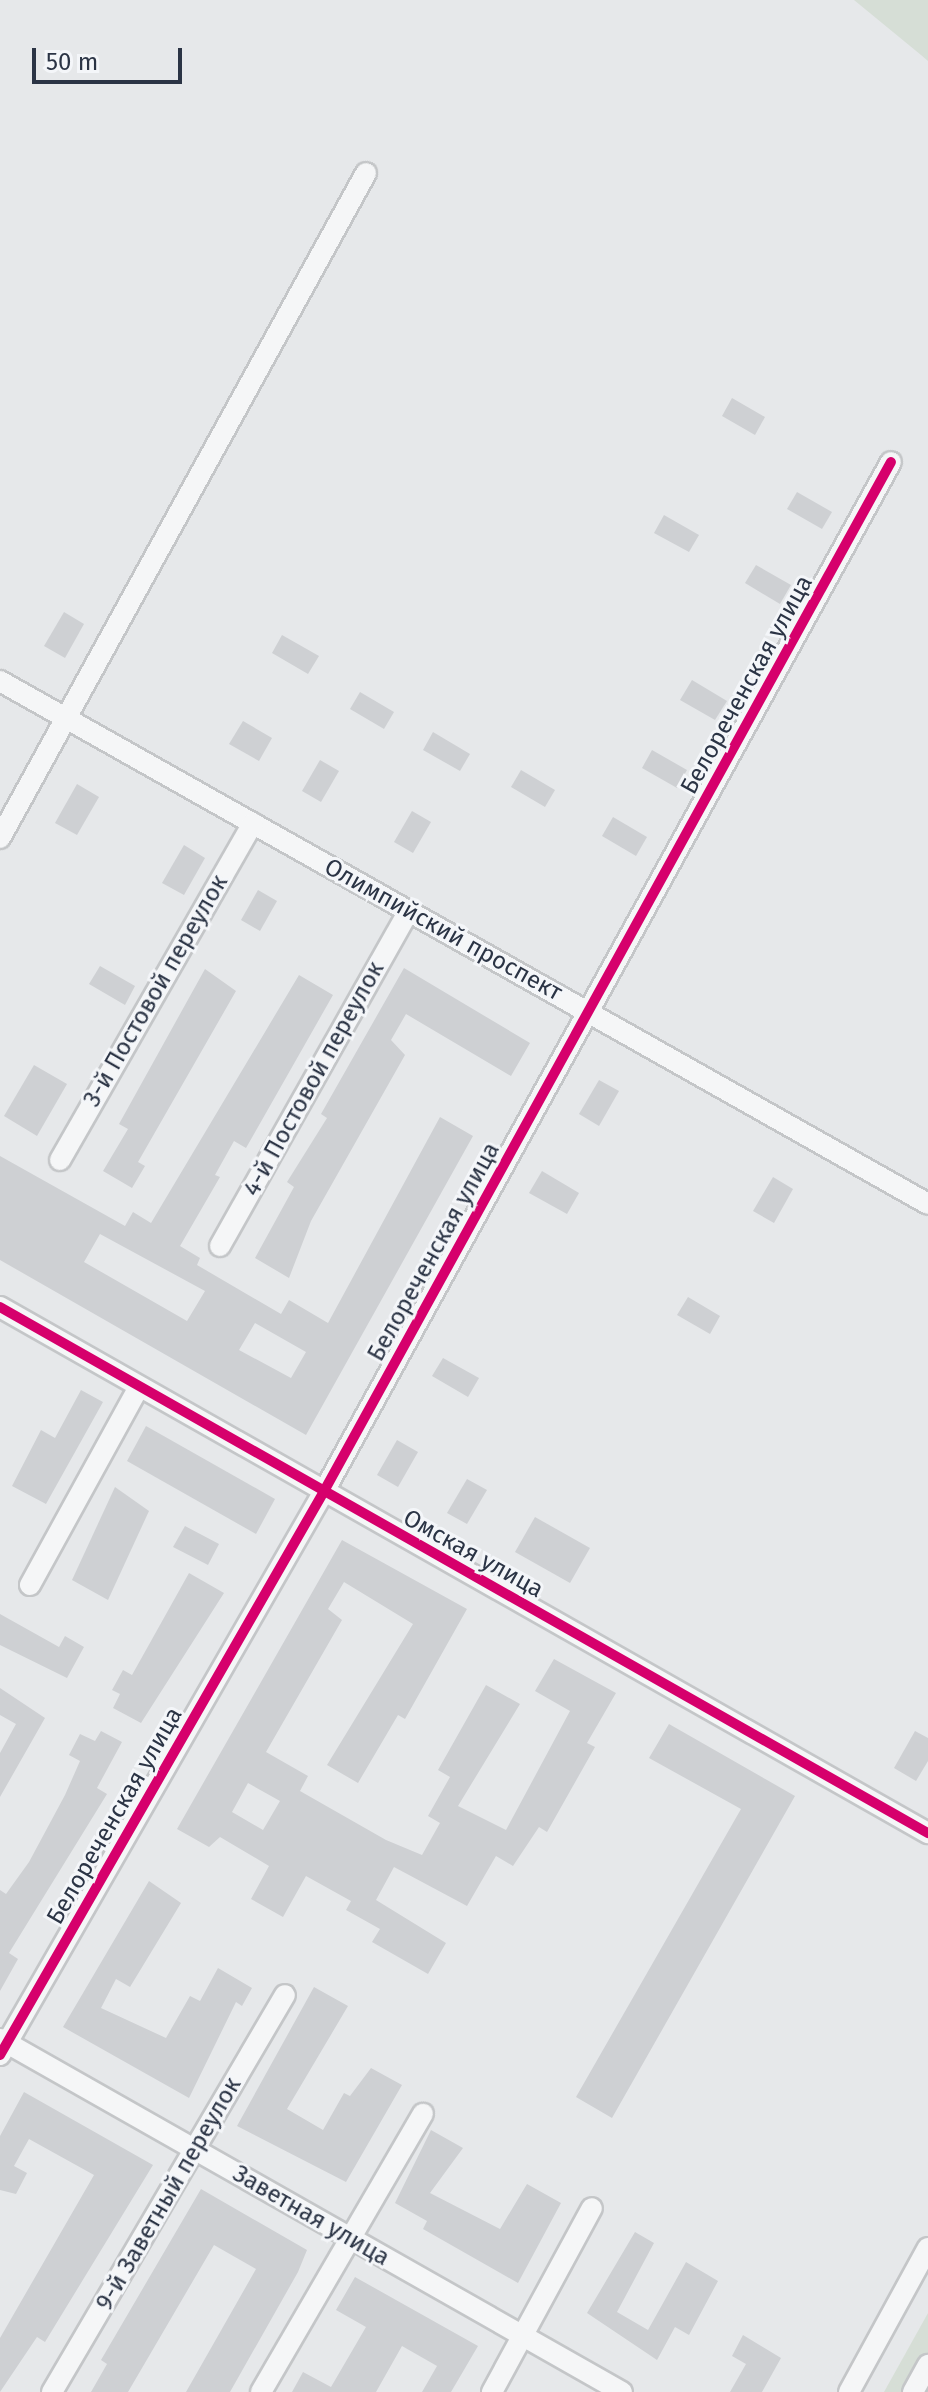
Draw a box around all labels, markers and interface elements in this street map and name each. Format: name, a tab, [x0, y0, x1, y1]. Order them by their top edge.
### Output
scale bar	[36, 32, 186, 82]
text: 50 m	[46, 48, 98, 76]
street label: Белореченская улица	[675, 571, 819, 799]
street label: Олимпийский проспект	[319, 853, 567, 1007]
street label: 3-й Постовой переулок	[78, 870, 234, 1112]
street label: 4-й Постовой переулок	[237, 957, 391, 1201]
street label: Белореченская улица	[362, 1138, 506, 1366]
street label: Омская улица	[398, 1504, 548, 1604]
street label: Белореченская улица	[41, 1702, 189, 1930]
street label: 9-й Заветный переулок	[90, 2072, 248, 2316]
street label: Заветная улица	[228, 2160, 394, 2272]

